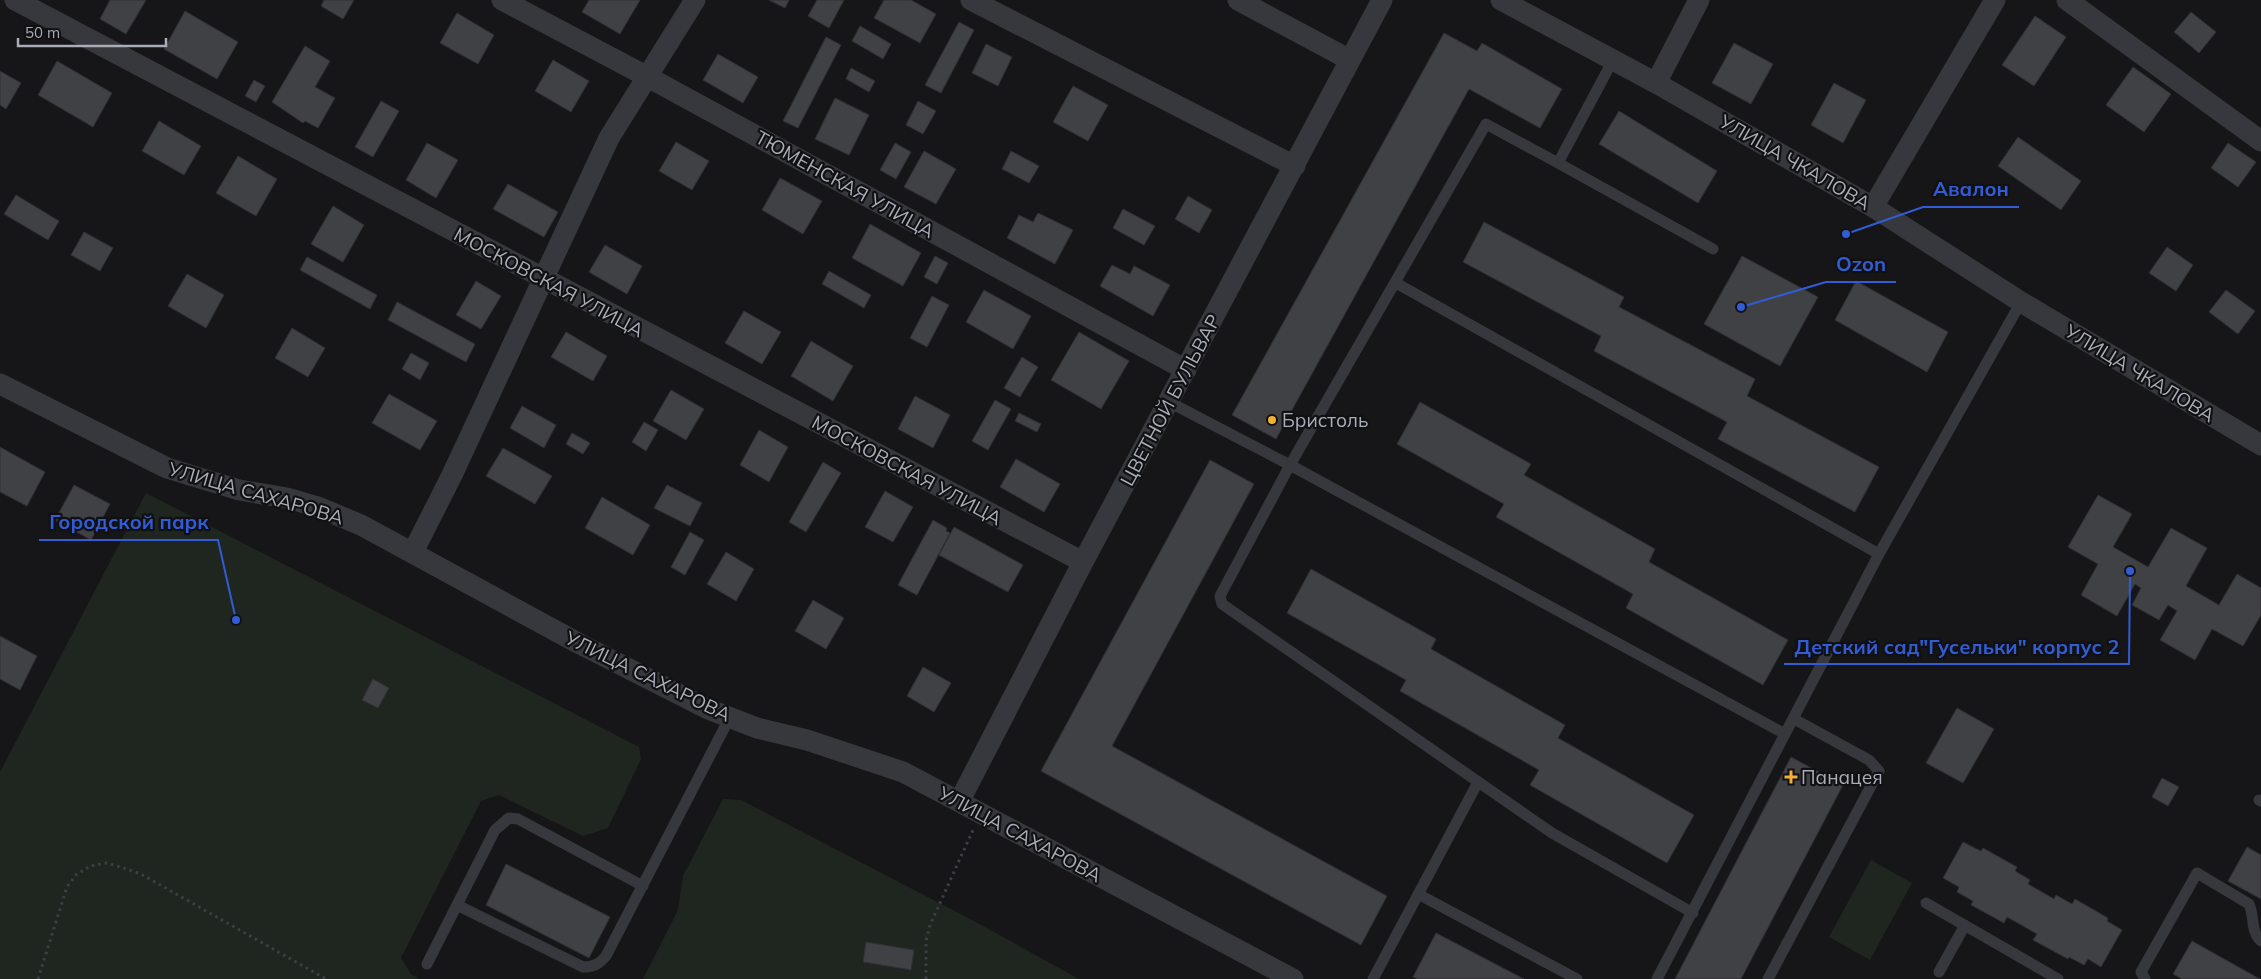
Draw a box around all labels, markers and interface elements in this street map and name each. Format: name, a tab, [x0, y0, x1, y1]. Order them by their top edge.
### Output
scale bar	[18, 15, 165, 47]
text: 50 m	[25, 23, 60, 42]
street label: УЛИЦА ЧКАЛОВА	[1714, 108, 1875, 215]
street label: ТЮМЕНСКАЯ УЛИЦА	[751, 125, 939, 243]
callout: Авалон	[1923, 172, 2019, 207]
text: Авалон	[1933, 176, 2009, 201]
street label: МОСКОВСКАЯ УЛИЦА	[450, 222, 648, 342]
callout: Ozon	[1826, 247, 1896, 282]
text: Ozon	[1836, 251, 1886, 276]
street label: ЦВЕТНОЙ БУЛЬВАР	[1115, 310, 1225, 490]
street label: УЛИЦА ЧКАЛОВА	[2060, 318, 2219, 427]
place label: Бристоль	[1282, 408, 1368, 432]
street label: МОСКОВСКАЯ УЛИЦА	[808, 410, 1006, 530]
marker: Бристоль	[1266, 414, 1278, 426]
street label: УЛИЦА САХАРОВА	[165, 456, 347, 530]
callout: Городской парк	[39, 505, 218, 540]
text: Городской парк	[49, 509, 209, 534]
street label: УЛИЦА САХАРОВА	[560, 625, 735, 727]
callout: Детский сад"Гусельки" корпус 2	[1784, 629, 2129, 664]
text: Детский сад"Гусельки" корпус 2	[1795, 634, 2119, 659]
place label: Панацея	[1801, 765, 1883, 789]
marker: Панацея	[1785, 771, 1797, 783]
street label: УЛИЦА САХАРОВА	[933, 780, 1106, 887]

